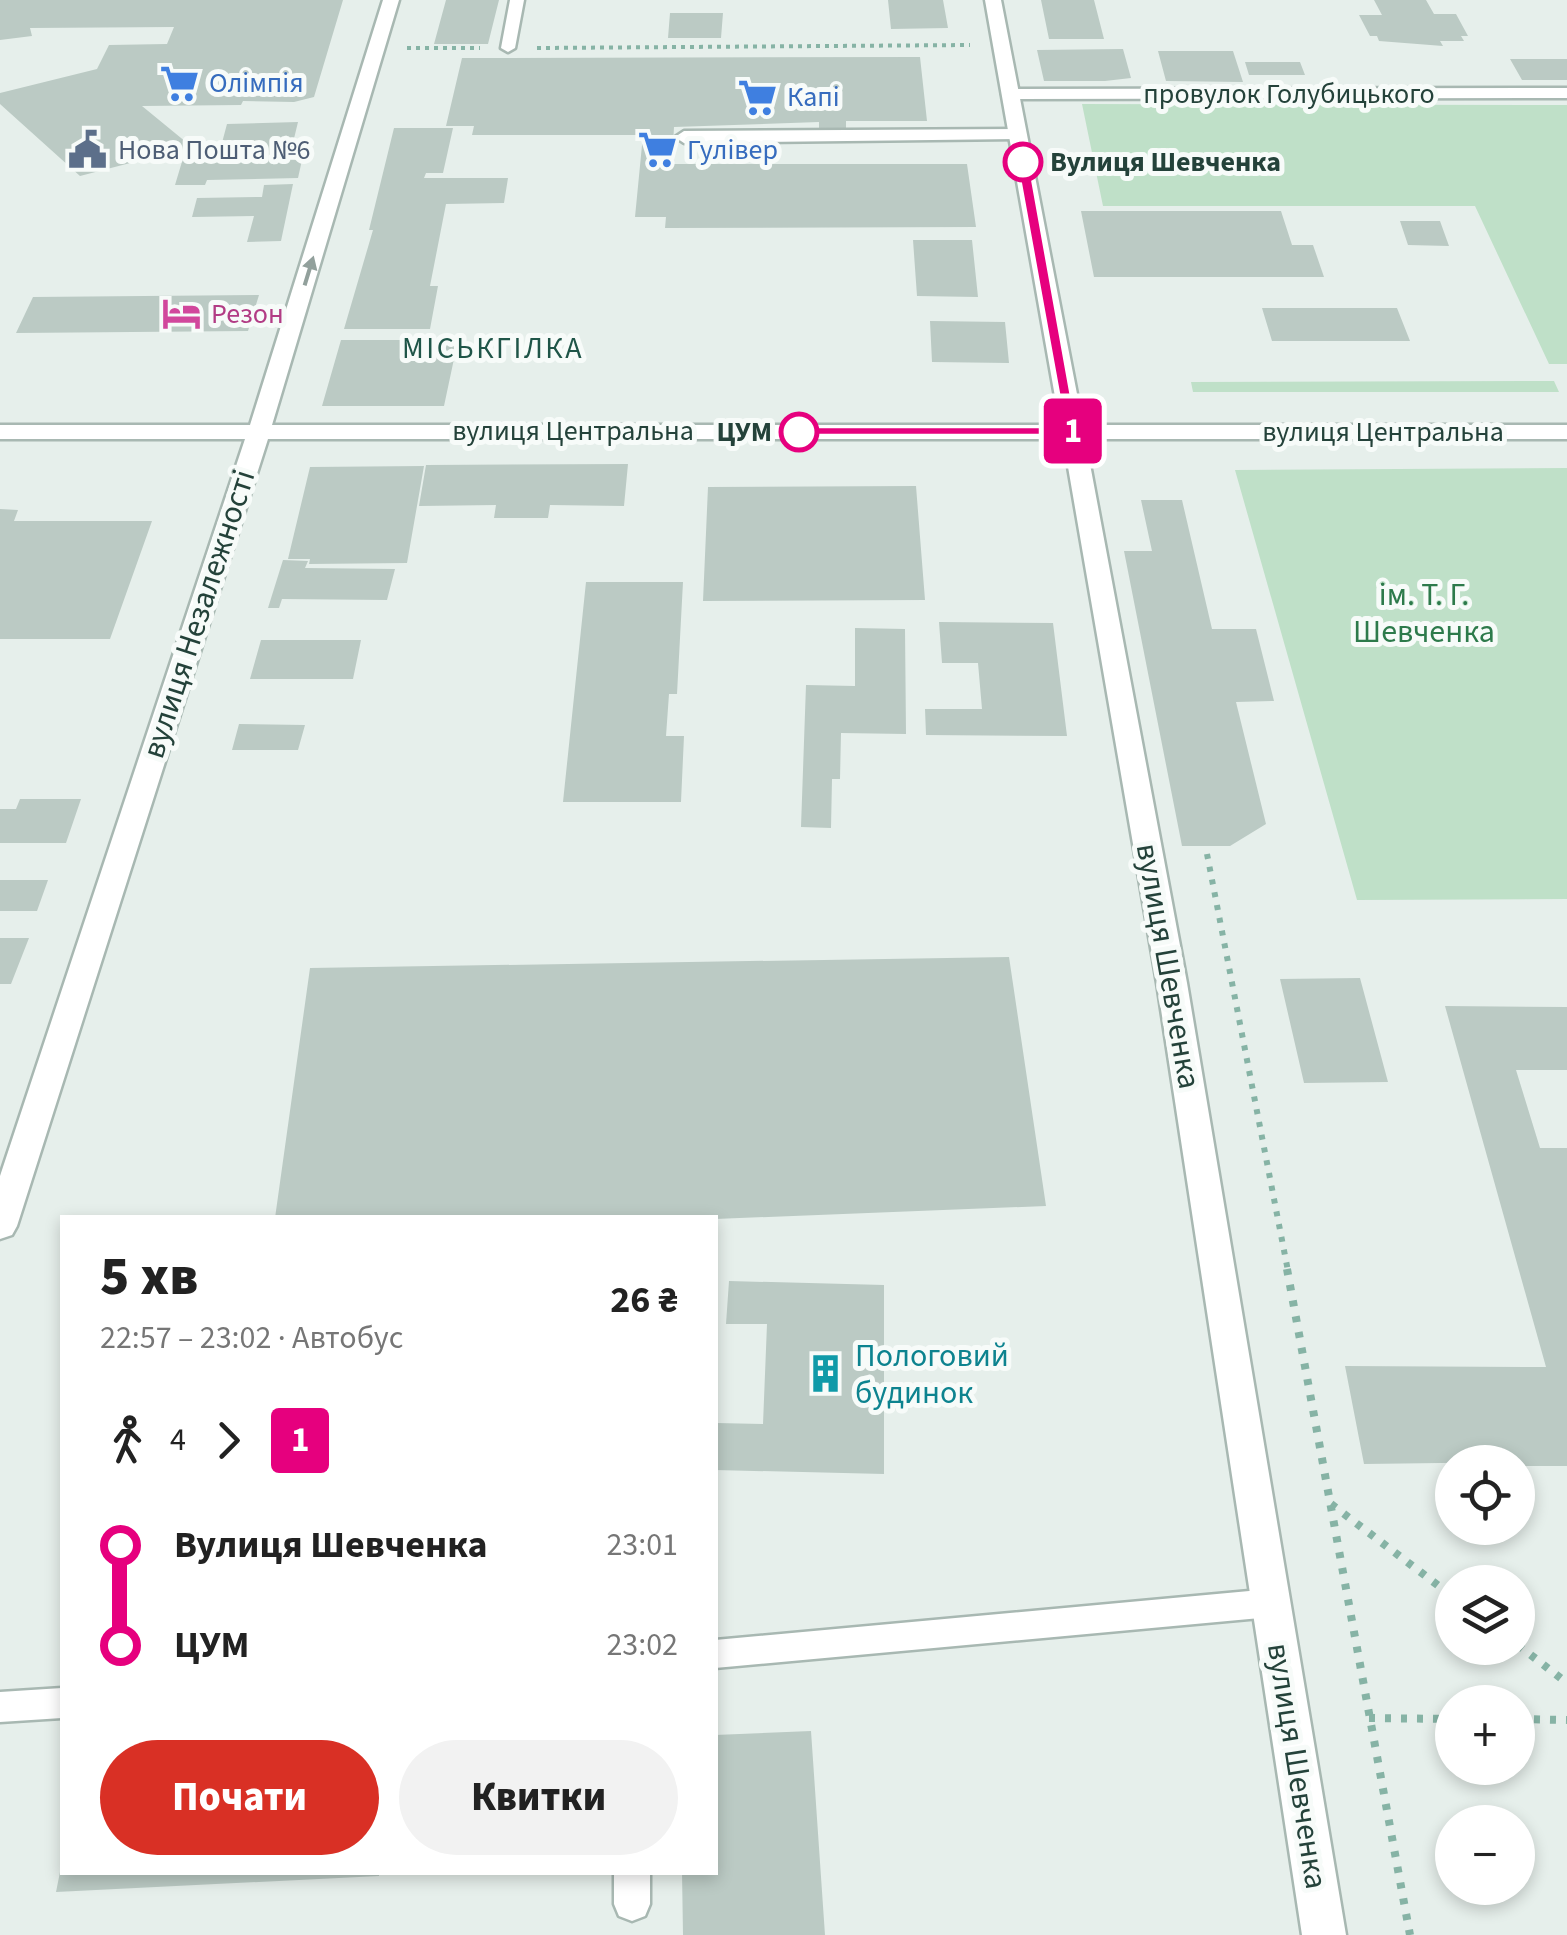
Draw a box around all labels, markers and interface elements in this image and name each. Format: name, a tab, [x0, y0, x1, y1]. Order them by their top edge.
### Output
supermarket icon: Олімпія	[158, 62, 200, 104]
place label: Олімпія	[209, 63, 304, 103]
street label: провулок Голубицького	[1143, 74, 1435, 114]
supermarket icon: Капі	[736, 76, 778, 118]
place label: Капі	[787, 77, 840, 117]
public building icon: Нова Пошта №6	[67, 129, 109, 171]
supermarket icon: Гулівер	[636, 129, 678, 171]
place label: Нова Пошта №6	[118, 130, 311, 170]
place label: Гулівер	[687, 130, 778, 170]
place label: Вулиця Шевченка	[1050, 142, 1281, 182]
marker: Вулиця Шевченка	[1004, 143, 1042, 181]
one-way arrow	[302, 255, 317, 285]
hotel icon: Резон	[160, 293, 202, 335]
place label: Резон	[211, 294, 284, 334]
district label: МІСЬКГІЛКА	[402, 327, 584, 370]
line badge: 1	[1040, 398, 1106, 464]
text: 1	[1064, 406, 1082, 456]
street label: вулиця Центральна	[452, 411, 694, 451]
place label: ЦУМ	[716, 412, 772, 452]
street label: вулиця Центральна	[1262, 412, 1504, 452]
marker: ЦУМ	[780, 413, 818, 451]
street label: вулиця Незалежності	[131, 464, 267, 764]
park label: ім. Т. Г. Шевченка	[1353, 572, 1495, 655]
street label: вулиця Шевченка	[1124, 840, 1212, 1092]
text: 5 хв	[100, 1238, 199, 1316]
text: 26 ₴	[610, 1273, 678, 1327]
text: 22:57 – 23:02 · Автобус	[100, 1315, 403, 1361]
place label: Пологовий будинок	[855, 1333, 1009, 1416]
building icon: Пологовий будинок	[804, 1353, 846, 1395]
icon: walk	[100, 1413, 155, 1468]
icon: forward	[201, 1413, 256, 1468]
text: 1	[291, 1415, 309, 1465]
text: 4	[170, 1417, 186, 1463]
map controls	[1435, 1445, 1535, 1905]
button: locate	[1435, 1445, 1535, 1545]
text: Вулиця Шевченка	[174, 1518, 488, 1572]
text: 23:01	[606, 1522, 678, 1568]
button: layers	[1435, 1565, 1535, 1665]
text: ЦУМ	[174, 1618, 249, 1672]
text: 23:02	[606, 1622, 678, 1668]
street label: вулиця Шевченка	[1255, 1640, 1339, 1892]
button: +	[1435, 1685, 1535, 1785]
button: Почати	[100, 1740, 379, 1855]
button: Квитки	[399, 1740, 678, 1855]
button: −	[1435, 1805, 1535, 1905]

